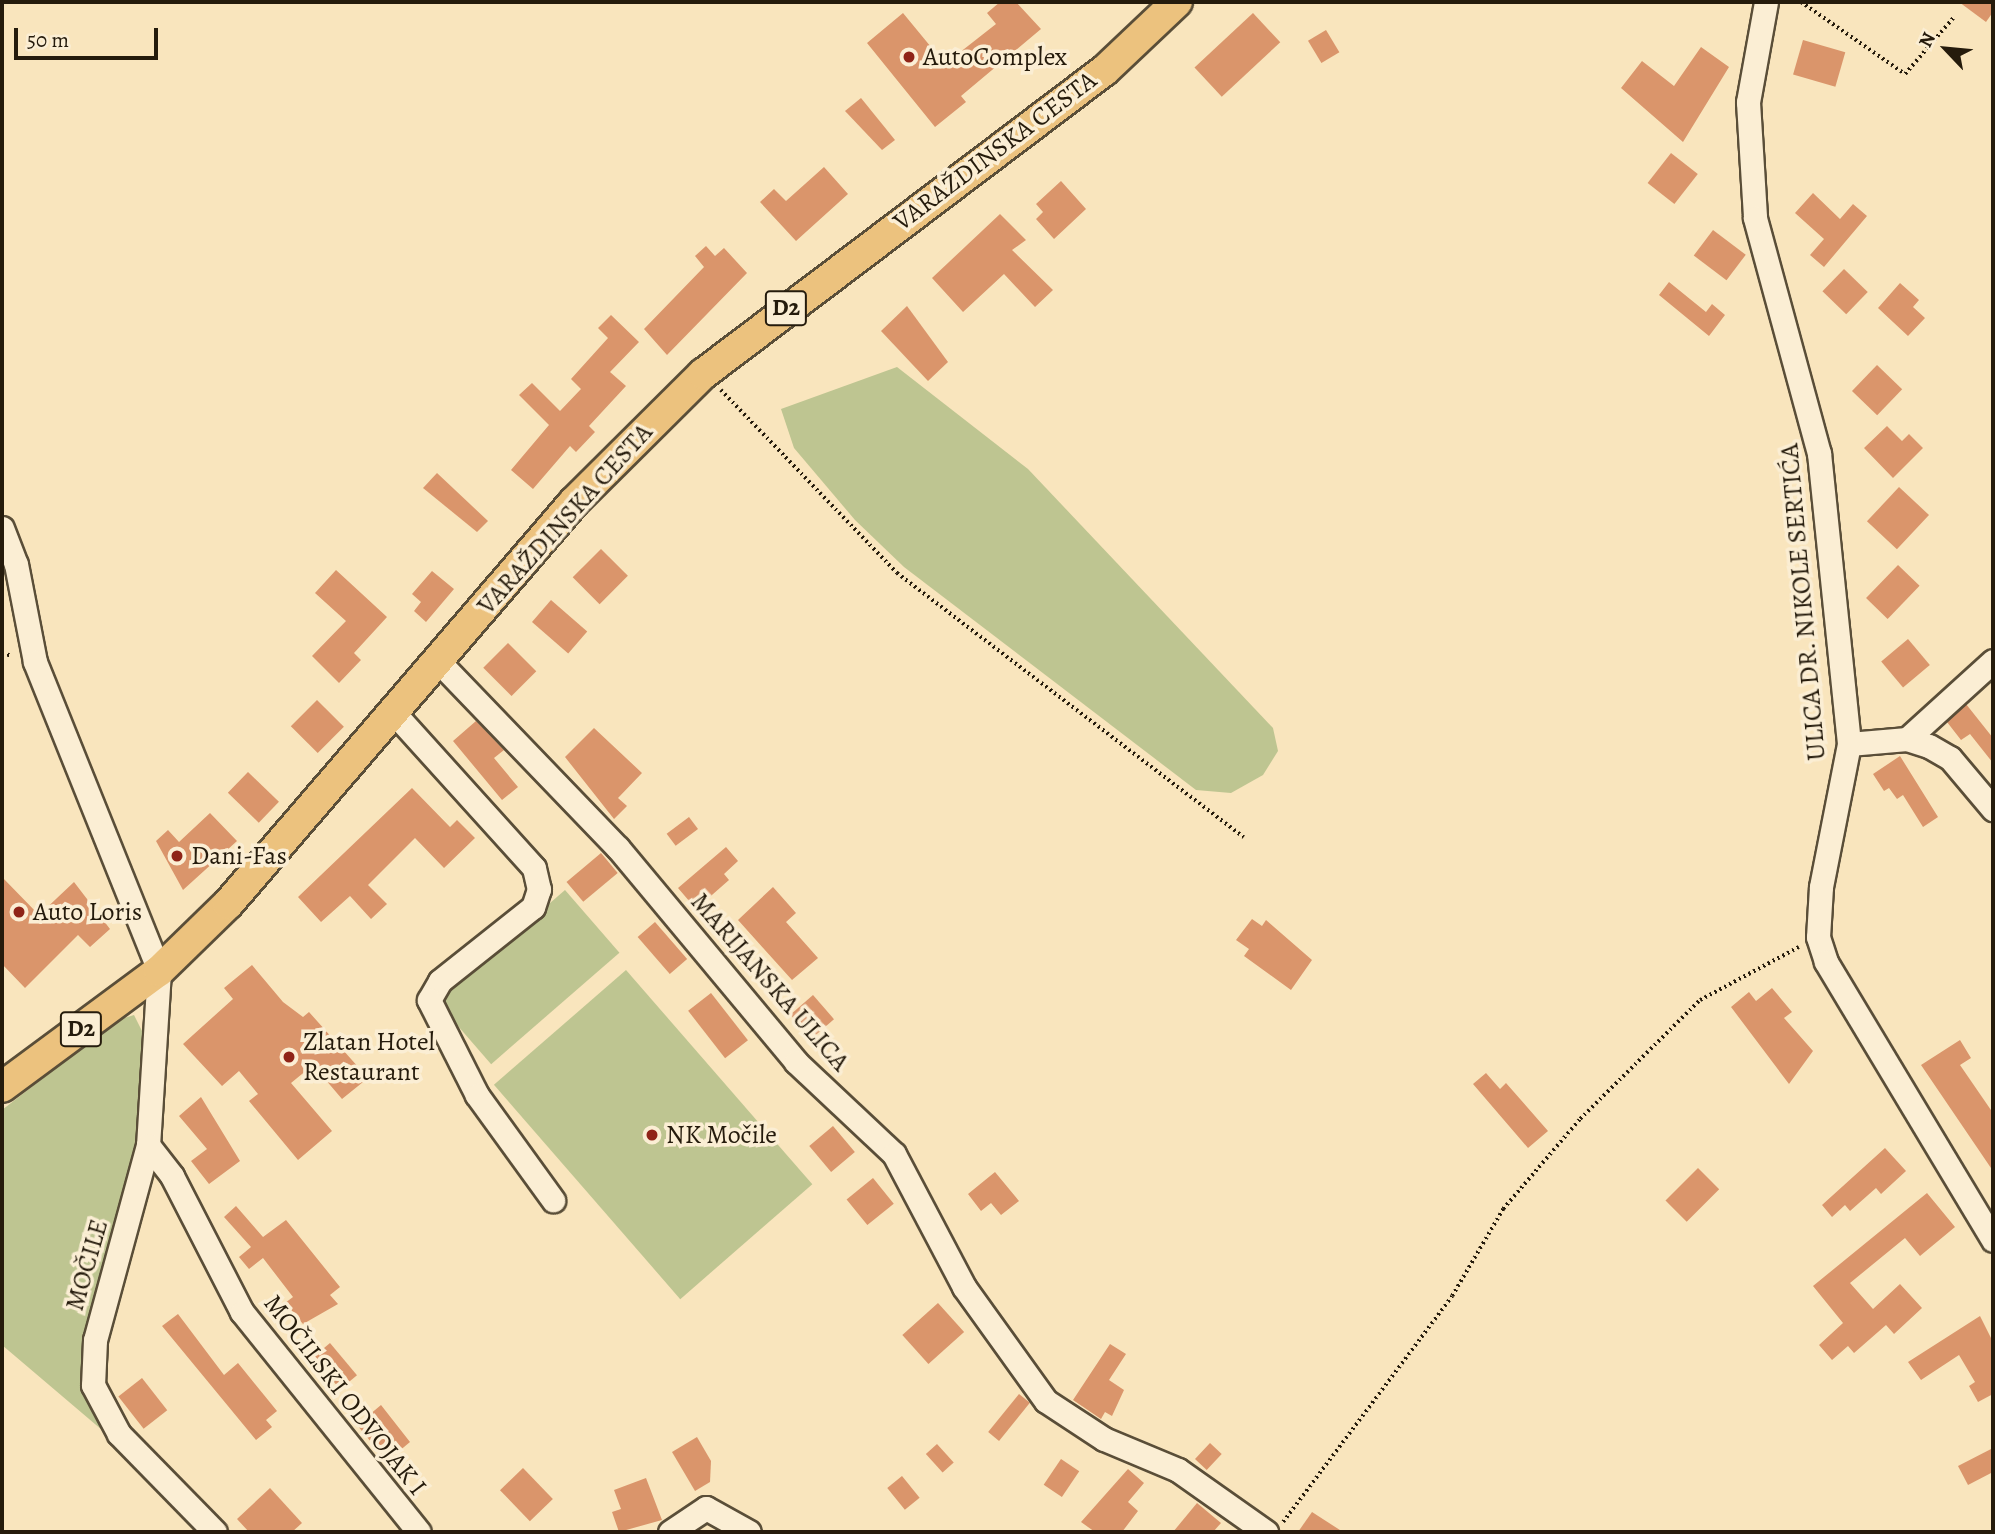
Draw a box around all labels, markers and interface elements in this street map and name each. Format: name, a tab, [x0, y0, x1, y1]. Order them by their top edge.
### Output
scale bar	[18, 14, 161, 58]
north arrow	[1911, 14, 1981, 84]
text: 50 m	[27, 26, 69, 54]
text: N	[1912, 28, 1942, 52]
place label: AutoComplex	[923, 41, 1067, 73]
marker: AutoComplex	[901, 49, 917, 65]
street label: VARAŽDINSKA CESTA	[887, 64, 1103, 238]
road number: D2	[763, 288, 809, 328]
street label: VARAŽDINSKA CESTA	[471, 417, 659, 621]
street label: ULICA DR. NIKOLE SERTIĆA	[1774, 442, 1832, 762]
place label: Dani-Fas	[191, 840, 287, 872]
marker: Dani-Fas	[169, 848, 185, 864]
street label: MARIJANSKA ULICA	[684, 887, 856, 1077]
place label: Auto Loris	[33, 896, 142, 928]
marker: Auto Loris	[11, 904, 27, 920]
road number: D2	[58, 1009, 104, 1050]
place label: Zlatan Hotel Restaurant	[303, 1026, 435, 1088]
marker: Zlatan Hotel Restaurant	[281, 1049, 297, 1065]
place label: NK Močile	[666, 1119, 777, 1151]
marker: NK Močile	[644, 1127, 660, 1143]
street label: MOČILE	[59, 1216, 115, 1314]
street label: MOČILSKI ODVOJAK I	[257, 1288, 433, 1502]

